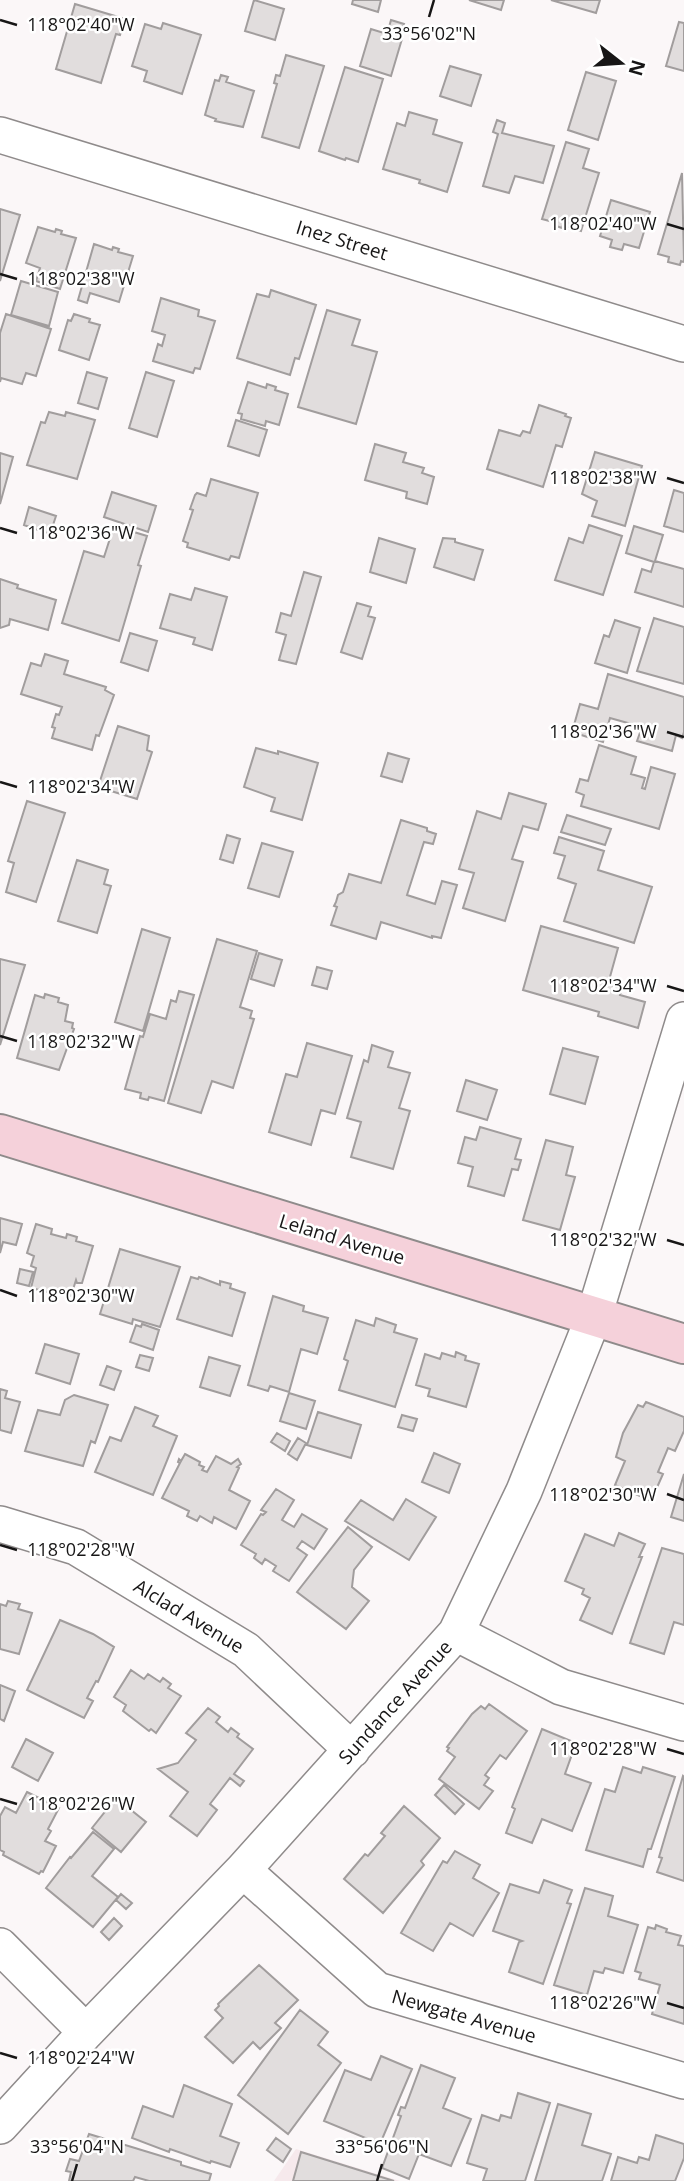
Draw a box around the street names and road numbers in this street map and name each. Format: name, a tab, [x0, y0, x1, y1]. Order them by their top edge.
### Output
street label: Inez Street	[293, 214, 391, 266]
street label: Leland Avenue	[276, 1208, 408, 1270]
street label: Alclad Avenue	[129, 1573, 249, 1659]
street label: Sundance Avenue	[332, 1634, 458, 1770]
street label: Newgate Avenue	[389, 1983, 539, 2049]

